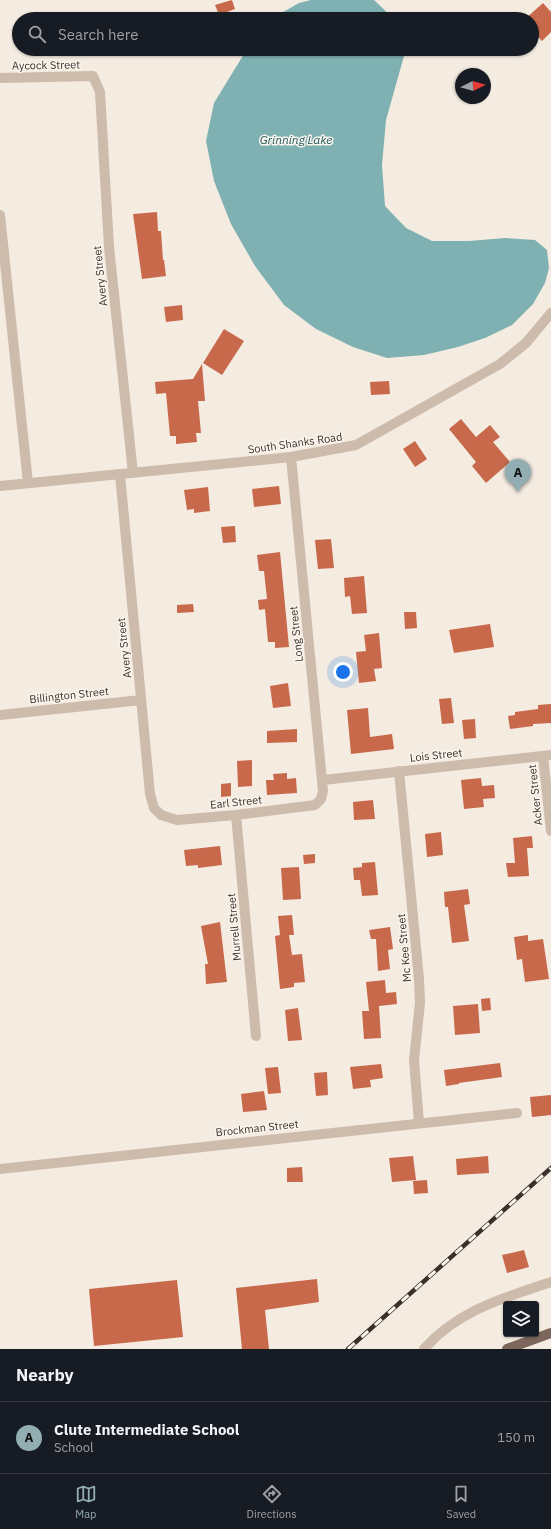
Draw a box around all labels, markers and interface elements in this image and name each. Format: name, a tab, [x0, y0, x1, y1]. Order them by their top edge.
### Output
search box	[12, 12, 539, 56]
icon: search	[26, 23, 48, 45]
text: Search here	[58, 25, 138, 44]
street label: Aycock Street	[12, 57, 80, 73]
north arrow	[455, 68, 491, 104]
water label: Grinning Lake	[260, 132, 332, 147]
street label: Avery Street	[90, 245, 110, 307]
street label: South Shanks Road	[247, 429, 343, 457]
pin: A	[505, 459, 531, 492]
street label: Long Street	[286, 605, 306, 663]
street label: Avery Street	[114, 617, 134, 679]
your location	[333, 662, 353, 682]
street label: Billington Street	[29, 684, 109, 706]
street label: Lois Street	[409, 745, 463, 765]
street label: Acker Street	[525, 764, 545, 826]
street label: Earl Street	[209, 792, 263, 812]
street label: Murrell Street	[224, 892, 244, 961]
street label: Mc Kee Street	[394, 913, 414, 983]
street label: Brockman Street	[215, 1117, 299, 1139]
map controls	[503, 1301, 539, 1337]
button: layers	[503, 1301, 539, 1337]
text: Nearby	[16, 1364, 74, 1386]
text: Clute Intermediate School	[54, 1420, 239, 1439]
text: A	[25, 1429, 33, 1446]
text: 150 m	[497, 1429, 535, 1446]
text: School	[54, 1439, 94, 1456]
tab: Map	[75, 1483, 97, 1521]
tab: Directions	[247, 1483, 297, 1521]
tab: Saved	[446, 1483, 476, 1521]

